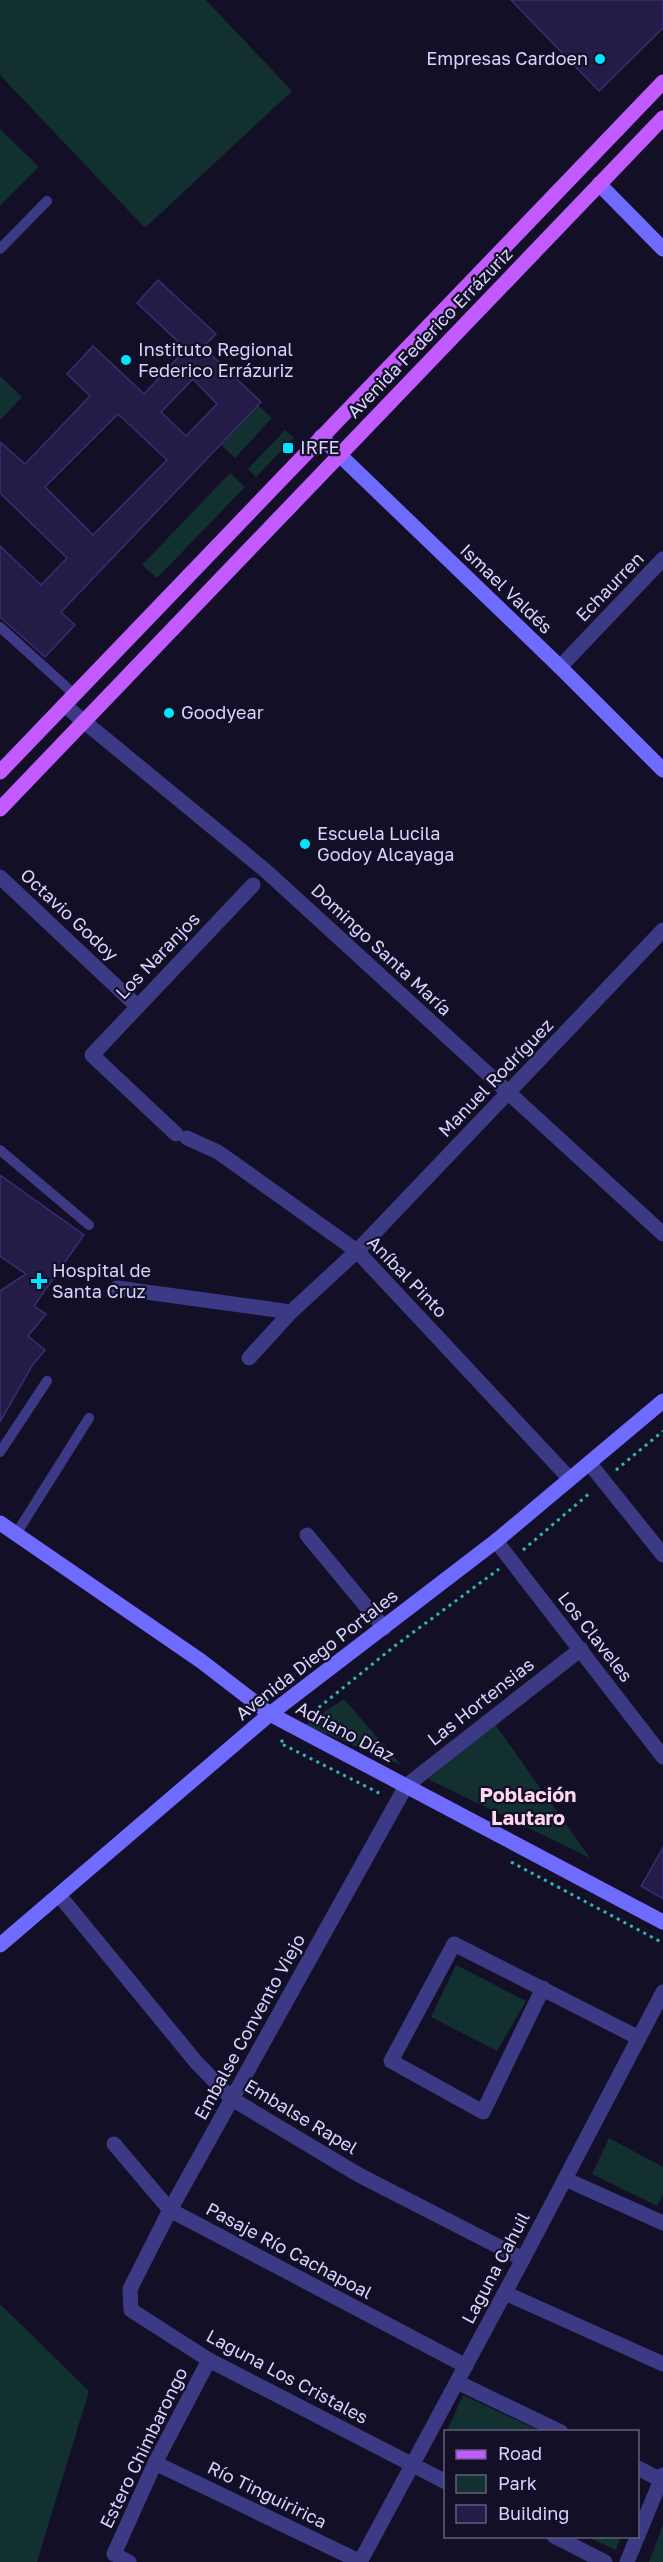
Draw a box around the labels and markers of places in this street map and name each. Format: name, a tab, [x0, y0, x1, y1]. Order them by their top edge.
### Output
place label: Empresas Cardoen	[426, 47, 588, 69]
marker: Empresas Cardoen	[593, 52, 607, 66]
place label: Instituto Regional Federico Errázuriz	[138, 338, 294, 381]
marker: Instituto Regional Federico Errázuriz	[119, 353, 133, 367]
place label: IRFE	[300, 436, 340, 458]
marker: IRFE	[281, 441, 295, 455]
place label: Goodyear	[181, 701, 264, 723]
marker: Goodyear	[162, 706, 176, 720]
place label: Escuela Lucila Godoy Alcayaga	[317, 822, 454, 865]
marker: Escuela Lucila Godoy Alcayaga	[298, 837, 312, 851]
place label: Hospital de Santa Cruz	[52, 1259, 151, 1302]
marker: Hospital de Santa Cruz	[30, 1272, 48, 1290]

